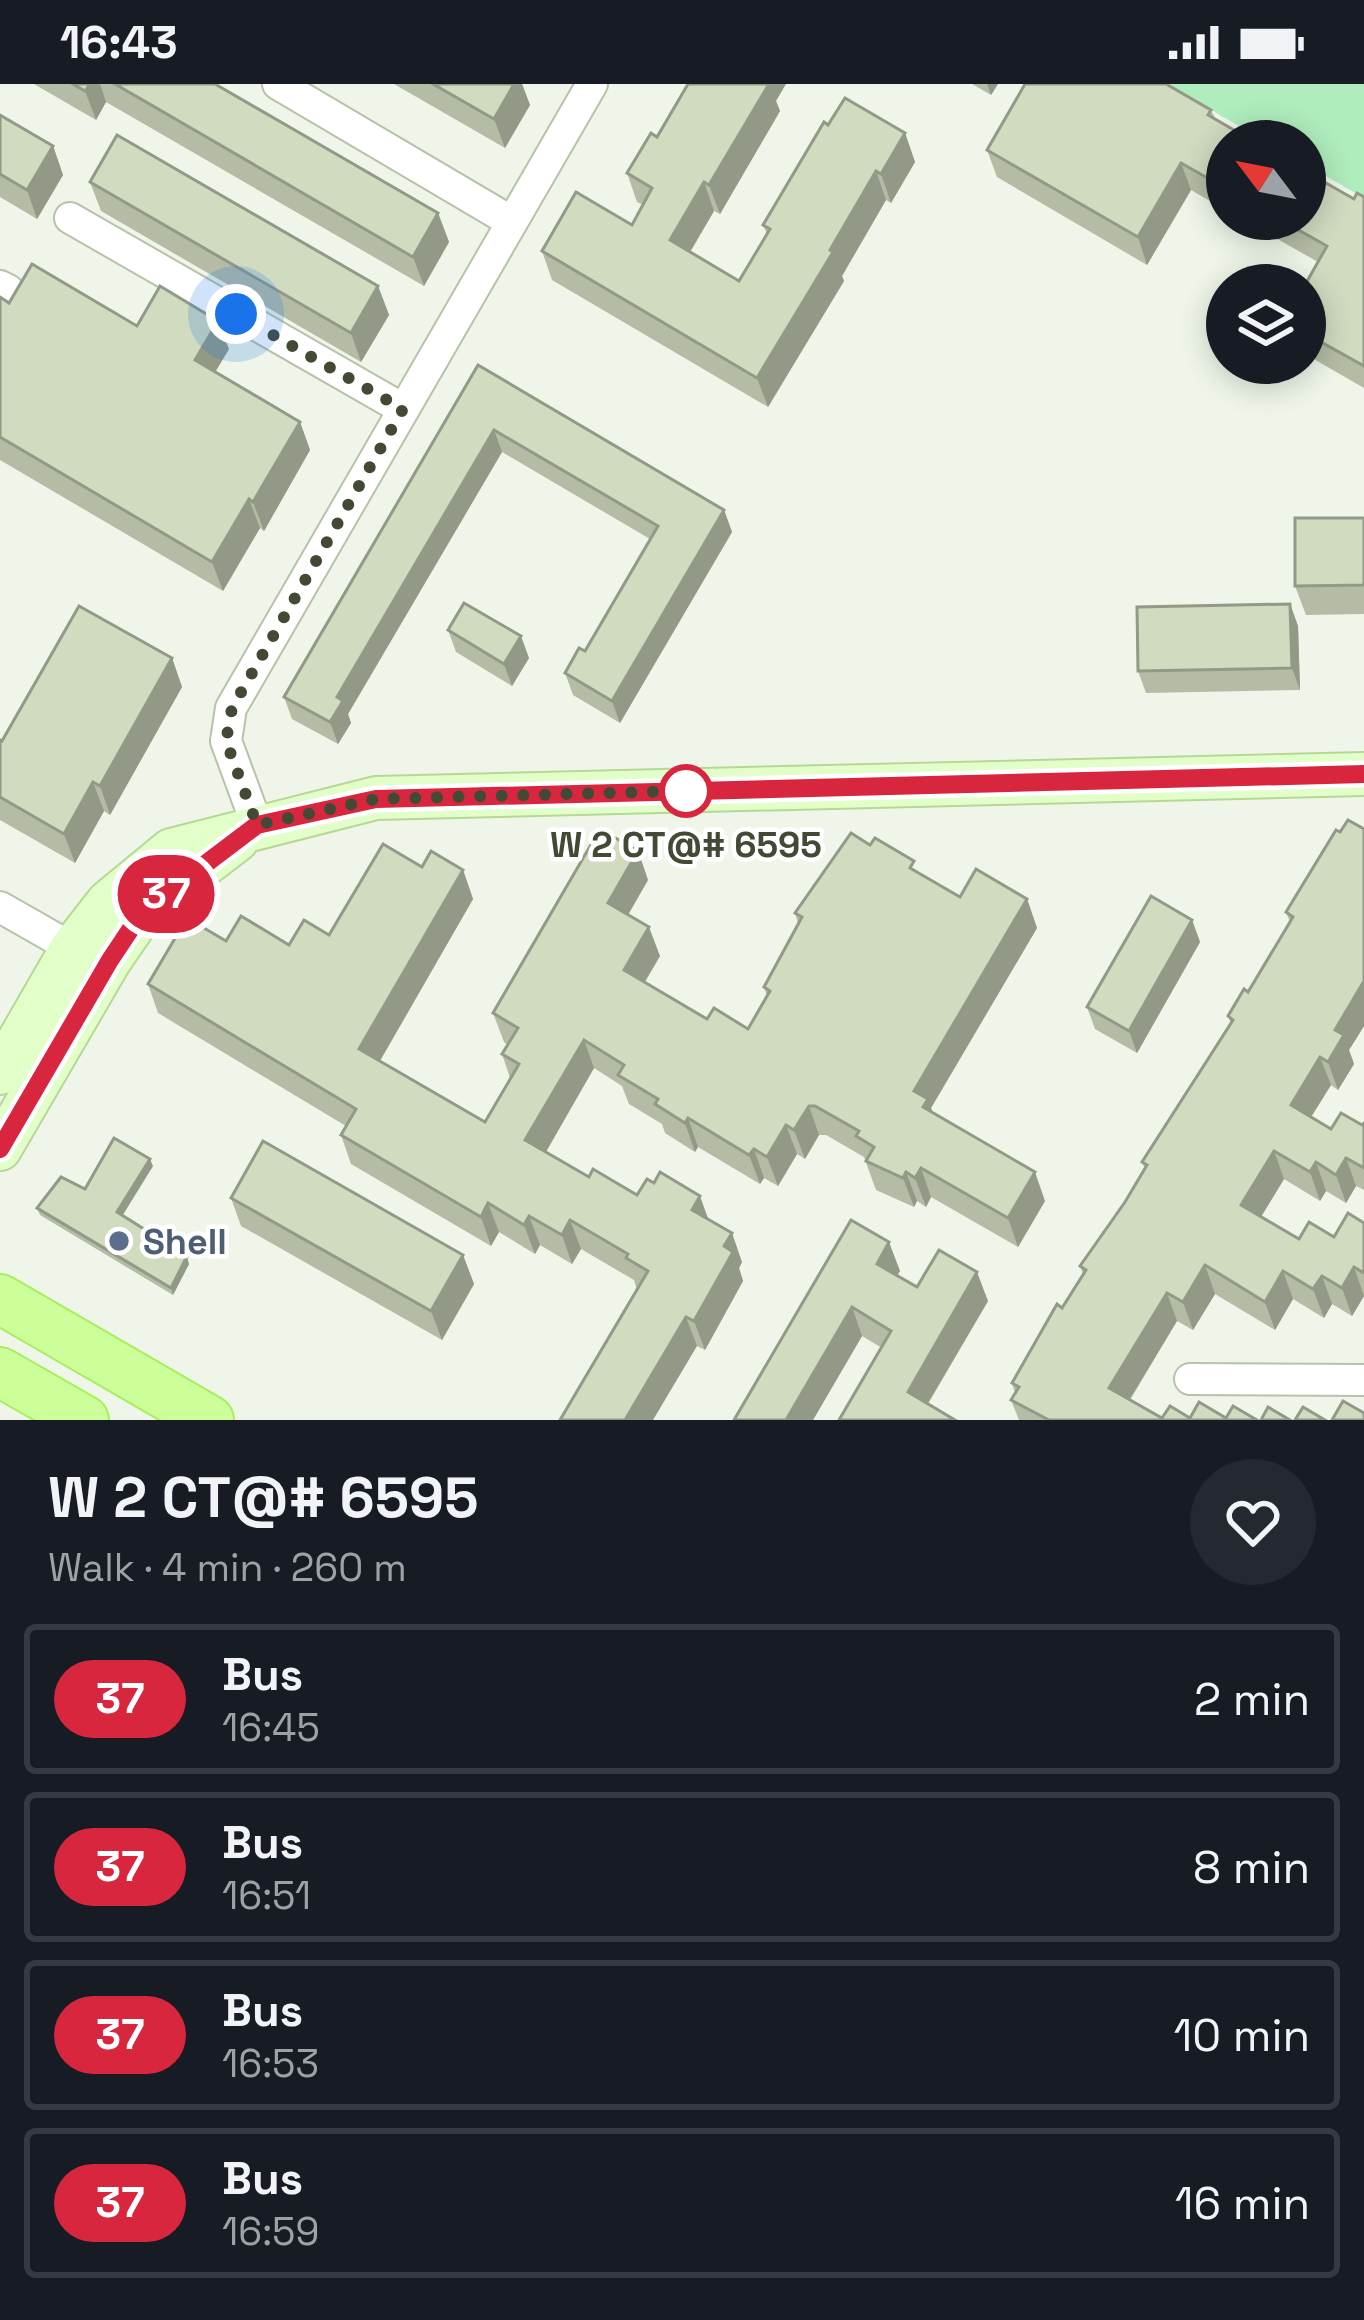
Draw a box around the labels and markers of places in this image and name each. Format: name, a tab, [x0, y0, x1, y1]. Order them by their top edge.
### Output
marker: W 2 CT@# 6595	[661, 766, 711, 816]
place label: W 2 CT@# 6595	[550, 822, 822, 868]
place label: Shell	[143, 1219, 227, 1265]
marker: Shell	[106, 1228, 132, 1254]

